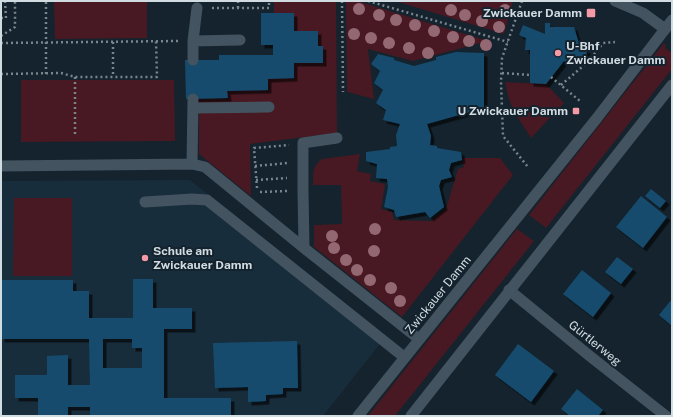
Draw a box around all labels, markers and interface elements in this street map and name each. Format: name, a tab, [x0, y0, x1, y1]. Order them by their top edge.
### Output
place label: Zwickauer Damm	[483, 6, 582, 20]
marker: Zwickauer Damm	[585, 7, 597, 19]
place label: U-Bhf Zwickauer Damm	[566, 39, 665, 67]
marker: U-Bhf Zwickauer Damm	[553, 48, 563, 58]
place label: U Zwickauer Damm	[457, 104, 568, 118]
marker: U Zwickauer Damm	[571, 106, 581, 116]
place label: Schule am Zwickauer Damm	[153, 244, 252, 272]
marker: Schule am Zwickauer Damm	[140, 253, 150, 263]
street label: Zwickauer Damm	[402, 253, 474, 337]
street label: Gürtlerweg	[566, 318, 624, 368]

